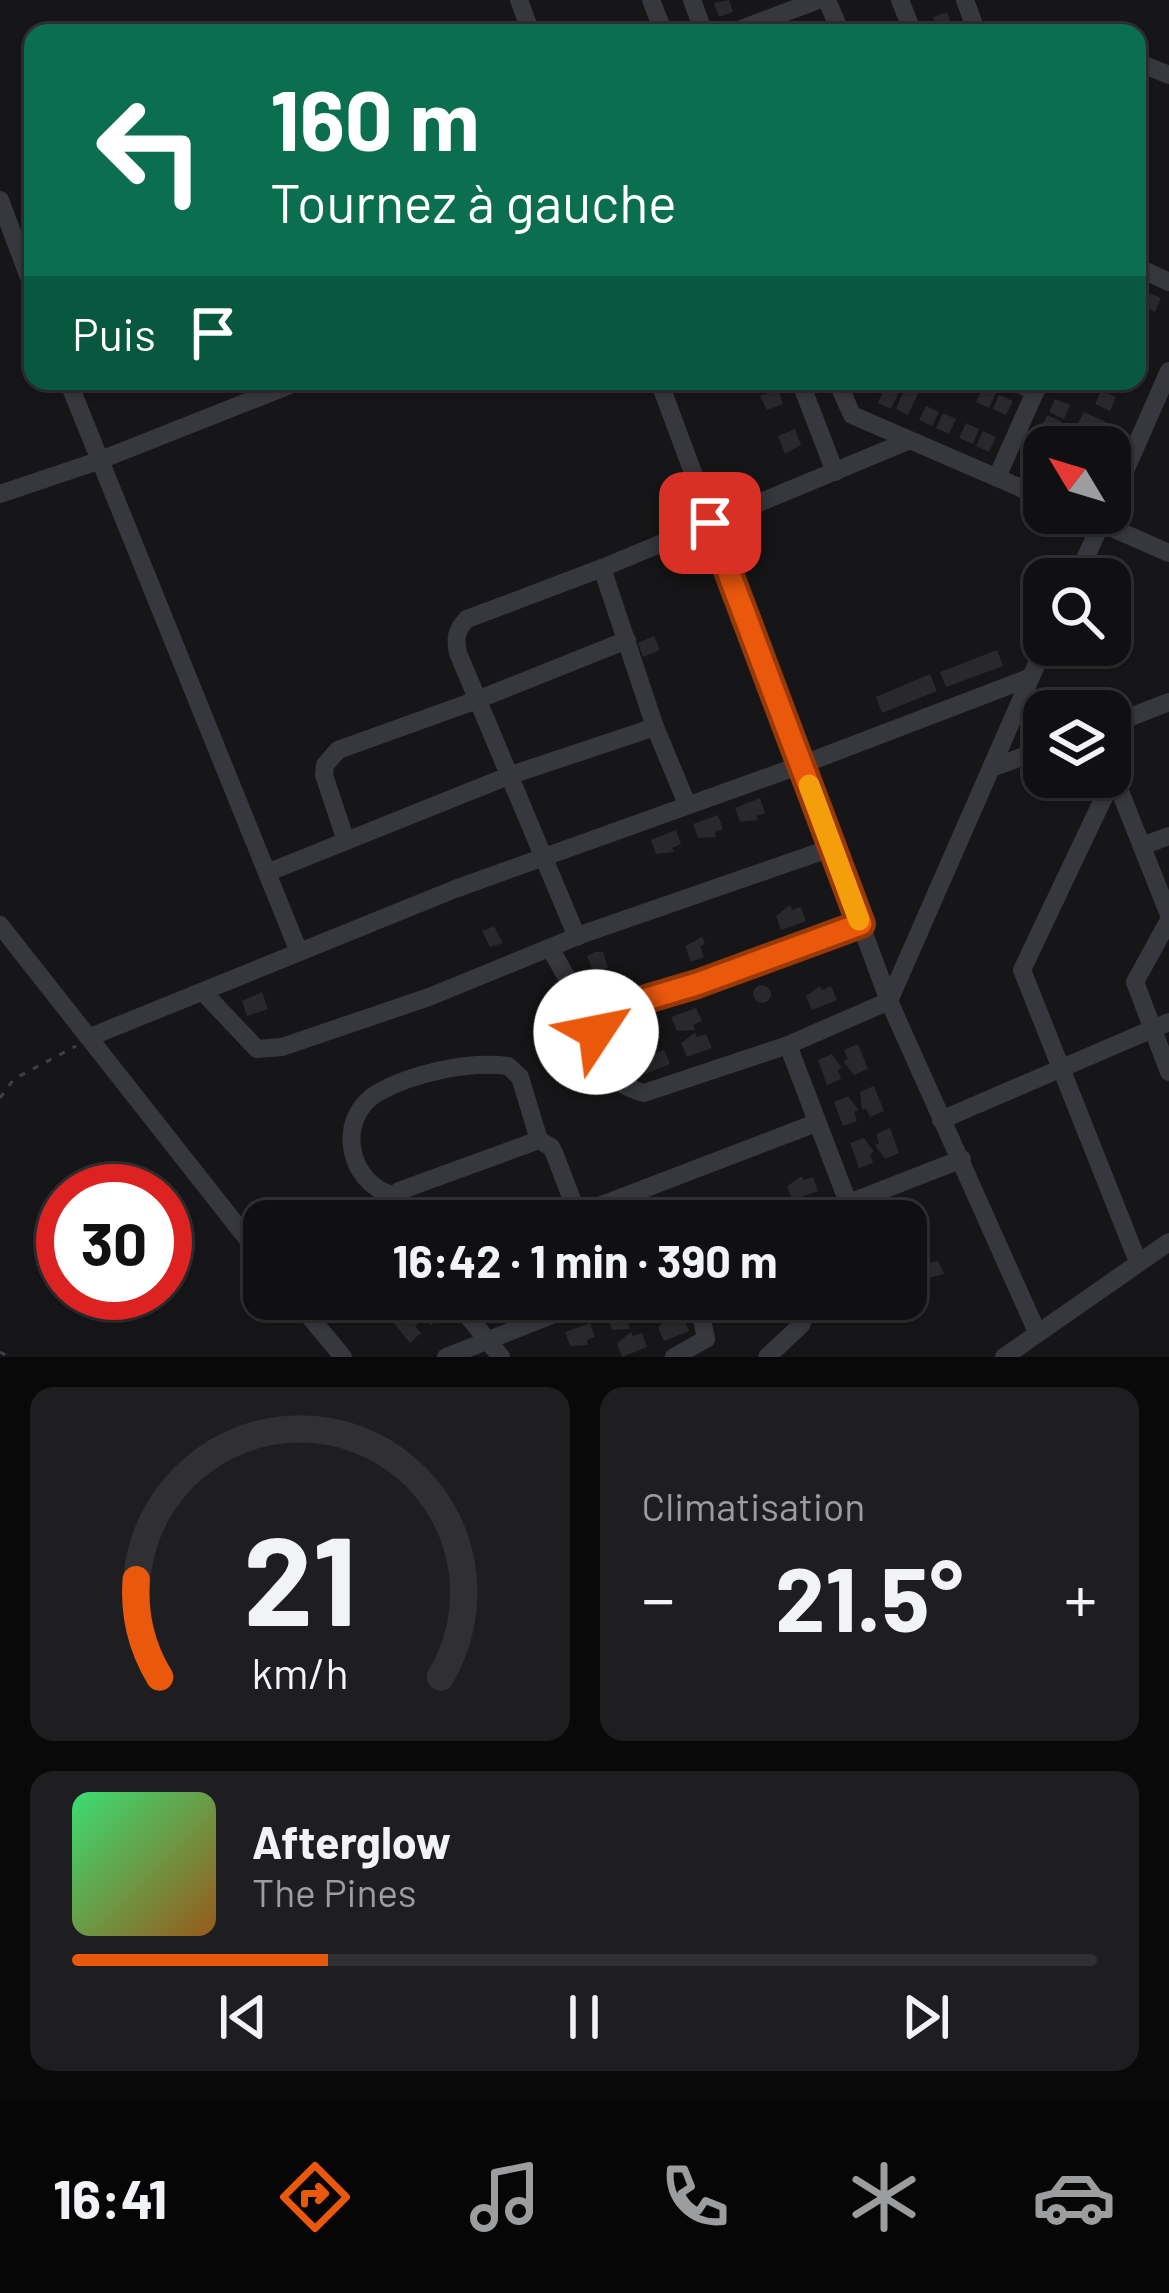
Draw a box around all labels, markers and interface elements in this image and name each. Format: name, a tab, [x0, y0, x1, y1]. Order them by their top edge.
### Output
text: 160 m	[270, 67, 480, 168]
icon: left	[72, 72, 228, 228]
text: Tournez à gauche	[270, 169, 677, 234]
icon: arrive	[180, 300, 246, 366]
text: Puis	[72, 306, 156, 360]
north arrow	[1023, 426, 1131, 534]
map controls	[1023, 426, 1131, 798]
pin	[659, 472, 761, 574]
icon: arrive	[677, 490, 743, 556]
button: search	[1023, 558, 1131, 666]
button: layers	[1023, 690, 1131, 798]
position arrow	[533, 969, 659, 1095]
speed limit sign: 30	[36, 1164, 192, 1320]
text: 16:42 · 1 min · 390 m	[392, 1233, 778, 1287]
text: Climatisation	[642, 1482, 865, 1529]
text: 21	[243, 1501, 356, 1651]
text: 21.5°	[775, 1542, 963, 1650]
text: −	[642, 1557, 675, 1636]
text: +	[1064, 1557, 1097, 1636]
text: km/h	[251, 1646, 348, 1698]
text: Afterglow	[252, 1814, 451, 1868]
text: The Pines	[252, 1868, 417, 1915]
icon: previous	[210, 1984, 276, 2050]
icon: pause	[551, 1984, 617, 2050]
icon: next	[893, 1984, 959, 2050]
icon: directions	[273, 2155, 357, 2239]
icon: music	[463, 2155, 547, 2239]
icon: phone	[653, 2155, 737, 2239]
icon: climate	[842, 2155, 926, 2239]
icon: car	[1032, 2155, 1116, 2239]
text: 16:41	[53, 2165, 167, 2230]

